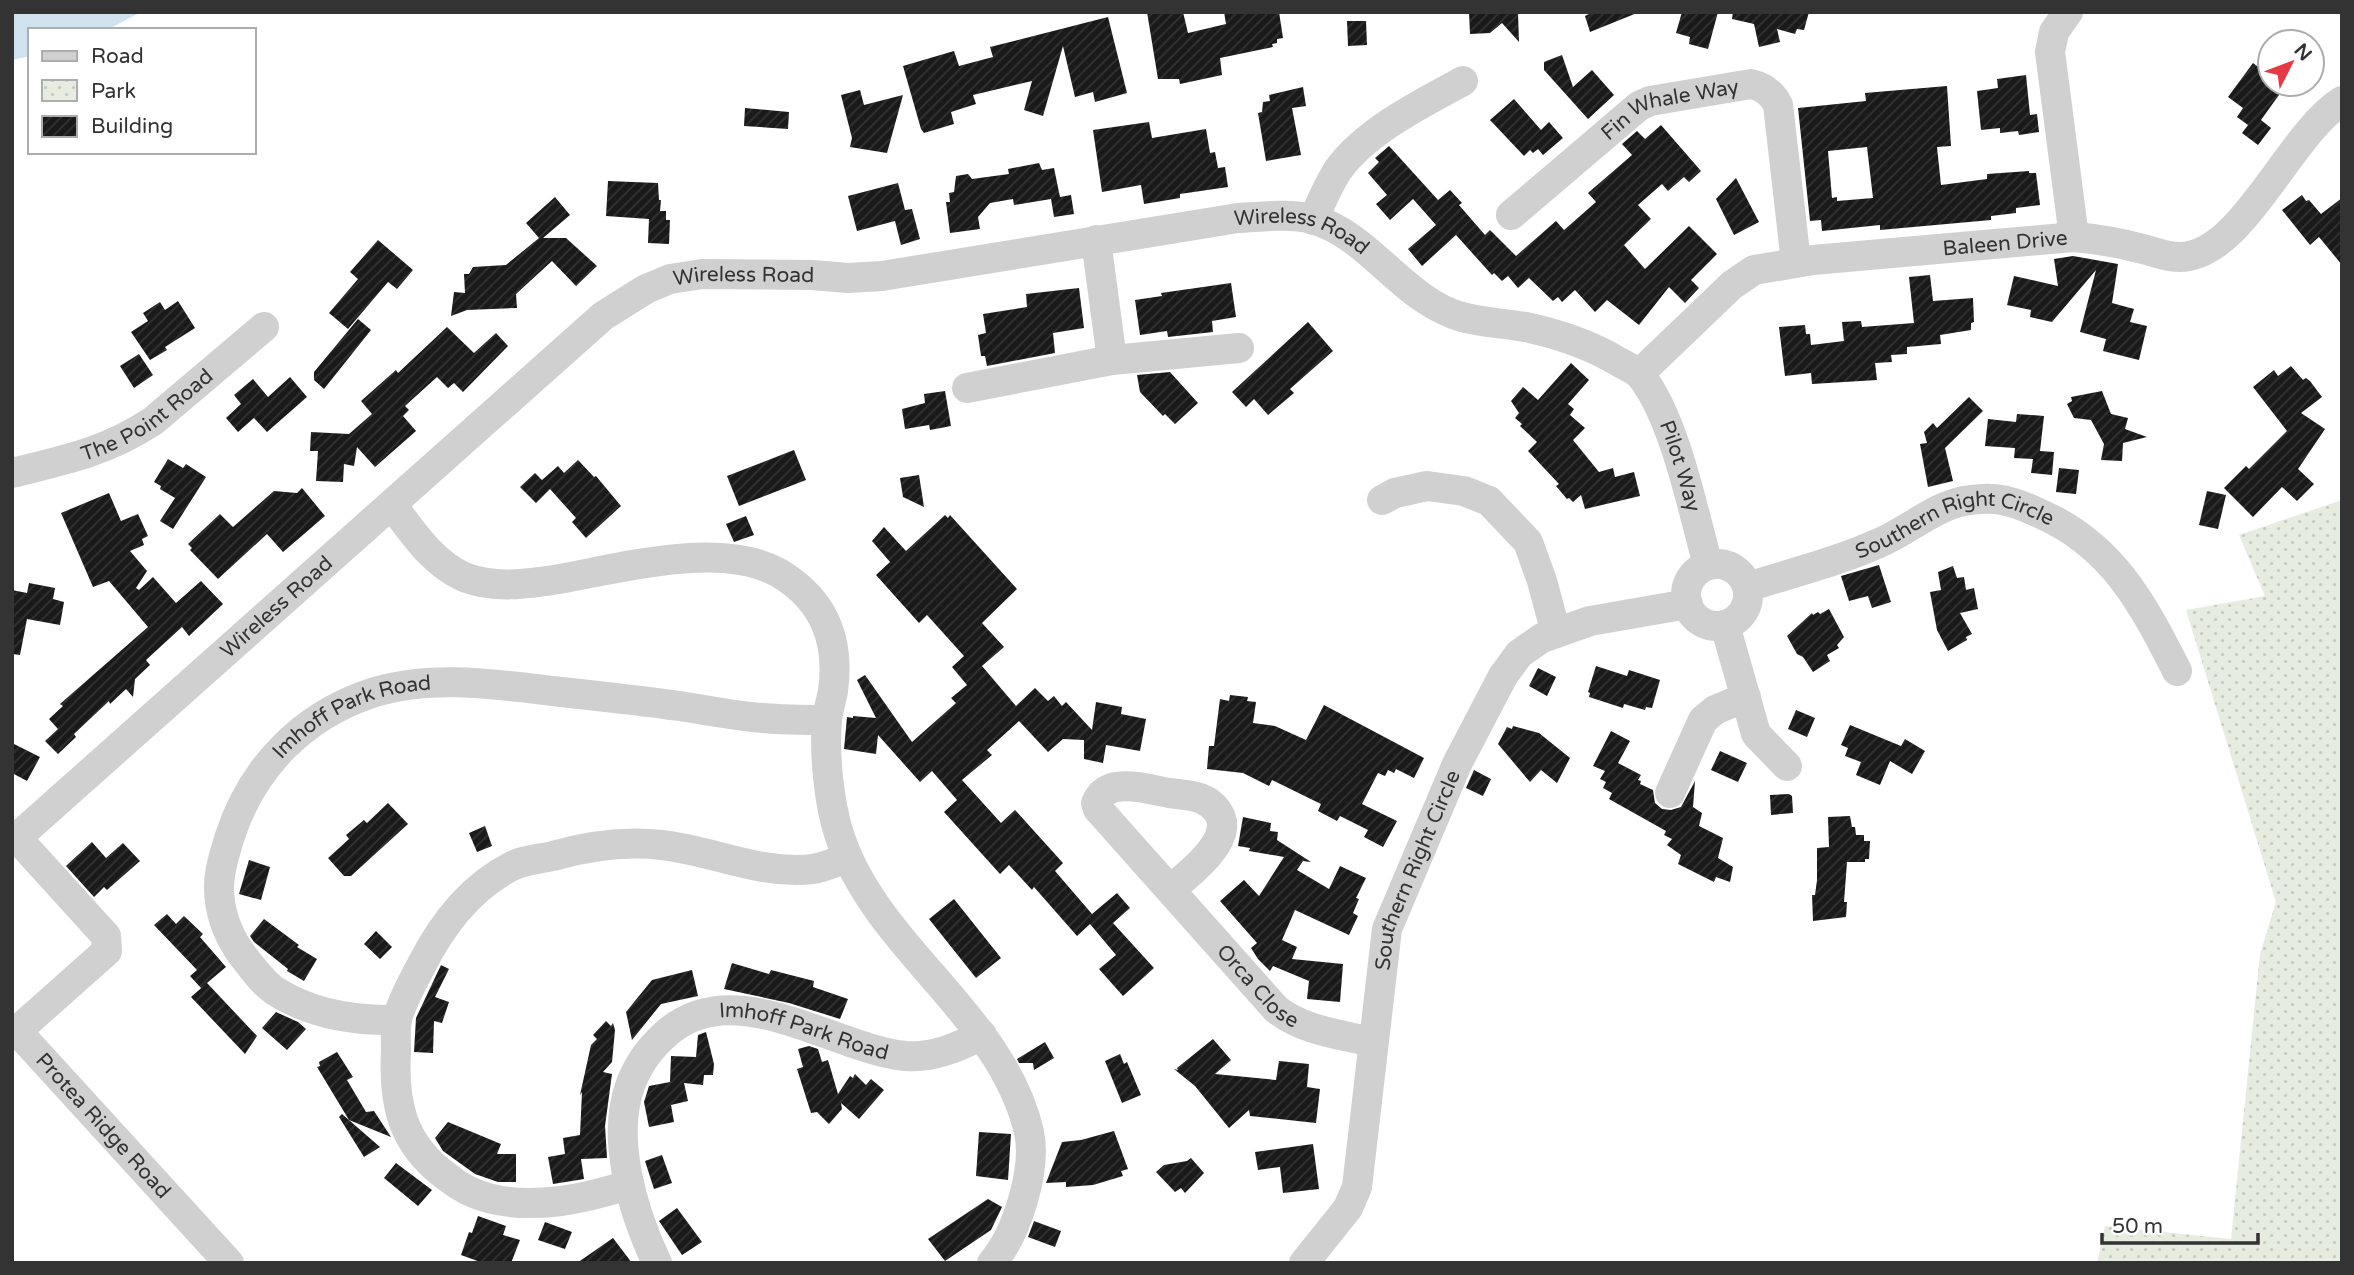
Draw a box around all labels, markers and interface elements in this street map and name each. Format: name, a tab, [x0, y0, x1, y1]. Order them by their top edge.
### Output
legend	[28, 28, 256, 154]
north arrow	[2256, 28, 2326, 98]
text: N	[2290, 39, 2316, 65]
text: Road	[91, 44, 144, 69]
street label: Fin Whale Way	[1596, 74, 1741, 145]
text: Park	[91, 79, 136, 104]
text: Building	[91, 114, 173, 139]
street label: Wireless Road	[1233, 203, 1374, 260]
street label: Baleen Drive	[1942, 225, 2069, 261]
street label: Wireless Road	[671, 261, 815, 291]
street label: The Point Road	[78, 363, 218, 467]
street label: Pilot Way	[1654, 417, 1706, 514]
street label: Southern Right Circle	[1852, 486, 2059, 564]
street label: Wireless Road	[215, 550, 338, 663]
street label: Imhoff Park Road	[267, 670, 432, 763]
street label: Southern Right Circle	[1370, 766, 1466, 972]
street label: Orca Close	[1212, 939, 1303, 1033]
street label: Imhoff Park Road	[718, 997, 891, 1065]
street label: Protea Ridge Road	[31, 1048, 176, 1204]
scale bar	[2102, 1202, 2258, 1246]
text: 50 m	[2112, 1214, 2163, 1239]

